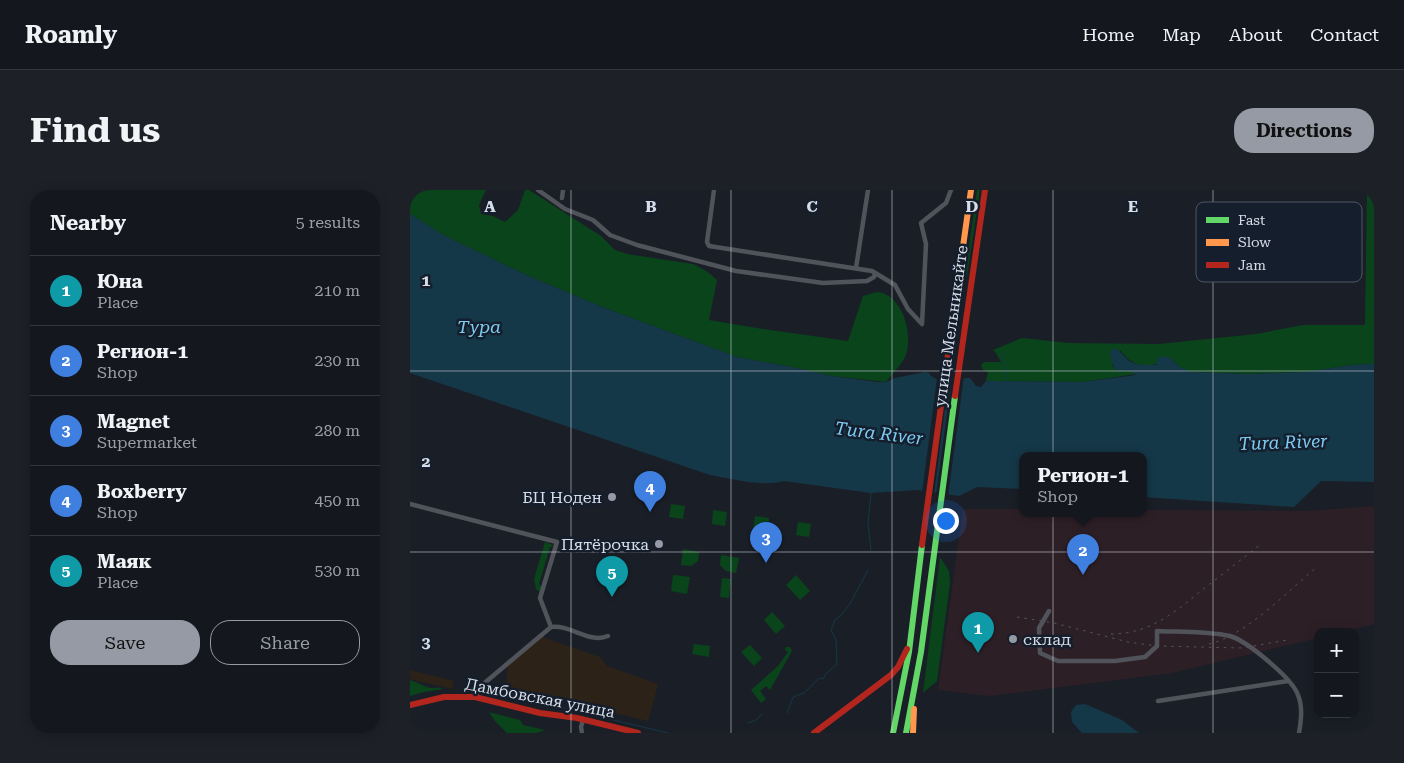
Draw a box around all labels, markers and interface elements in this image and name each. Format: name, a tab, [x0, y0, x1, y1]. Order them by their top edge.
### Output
text: Roamly	[25, 21, 117, 49]
text: Home	[1082, 24, 1134, 45]
text: Map	[1162, 24, 1201, 45]
text: About	[1229, 24, 1282, 45]
text: Contact	[1310, 24, 1379, 45]
button: Directions	[1234, 108, 1374, 153]
text: Find us	[30, 110, 160, 151]
text: A	[484, 197, 496, 216]
text: B	[645, 197, 657, 216]
text: C	[806, 197, 818, 216]
text: D	[966, 197, 979, 216]
text: E	[1128, 197, 1138, 216]
legend	[1196, 202, 1362, 282]
text: Nearby	[50, 211, 126, 235]
text: Fast	[1238, 212, 1265, 228]
text: 5 results	[296, 213, 360, 232]
text: Slow	[1238, 234, 1271, 250]
street label: улица Мельникайте	[930, 244, 972, 408]
text: Jam	[1238, 257, 1266, 273]
text: Юна	[97, 270, 143, 293]
text: 1	[422, 271, 431, 290]
text: 1	[62, 281, 70, 300]
text: 210 m	[314, 281, 360, 300]
text: Place	[97, 293, 138, 312]
water label: Тура	[457, 316, 501, 337]
text: Регион-1	[97, 340, 188, 363]
text: 2	[62, 351, 70, 370]
text: 230 m	[314, 351, 360, 370]
text: Shop	[97, 363, 138, 382]
text: Magnet	[97, 410, 170, 433]
water label: Tura River	[833, 417, 925, 449]
text: 3	[62, 421, 70, 440]
text: 280 m	[314, 421, 360, 440]
water label: Tura River	[1238, 430, 1328, 454]
text: Supermarket	[97, 433, 197, 452]
text: 2	[422, 452, 431, 471]
popup	[1019, 452, 1147, 517]
text: Регион-1	[1037, 464, 1129, 487]
pin: 4	[634, 471, 666, 512]
text: Boxberry	[97, 480, 187, 503]
text: Shop	[1037, 487, 1078, 506]
place label: БЦ Ноден	[522, 488, 602, 507]
text: 4	[62, 491, 70, 510]
text: 450 m	[314, 491, 360, 510]
marker: БЦ Ноден	[606, 491, 618, 503]
text: Shop	[97, 503, 138, 522]
your location	[933, 508, 959, 534]
pin: 3	[750, 522, 782, 563]
pin: 2	[1067, 534, 1099, 575]
place label: Пятёрочка	[561, 535, 649, 554]
marker: Пятёрочка	[653, 538, 665, 550]
text: Маяк	[97, 550, 152, 573]
pin: 5	[596, 556, 628, 597]
text: 5	[62, 561, 70, 580]
text: 530 m	[314, 561, 360, 580]
text: Place	[97, 573, 138, 592]
pin: 1	[962, 612, 994, 653]
button: Save	[50, 620, 200, 665]
button: Share	[210, 620, 360, 665]
map controls	[1314, 628, 1359, 718]
button: +	[1314, 628, 1359, 673]
place label: склад	[1023, 630, 1071, 649]
text: 3	[422, 633, 431, 652]
marker: склад	[1007, 633, 1019, 645]
button: −	[1314, 673, 1359, 718]
street label: Дамбовская улица	[463, 674, 617, 722]

